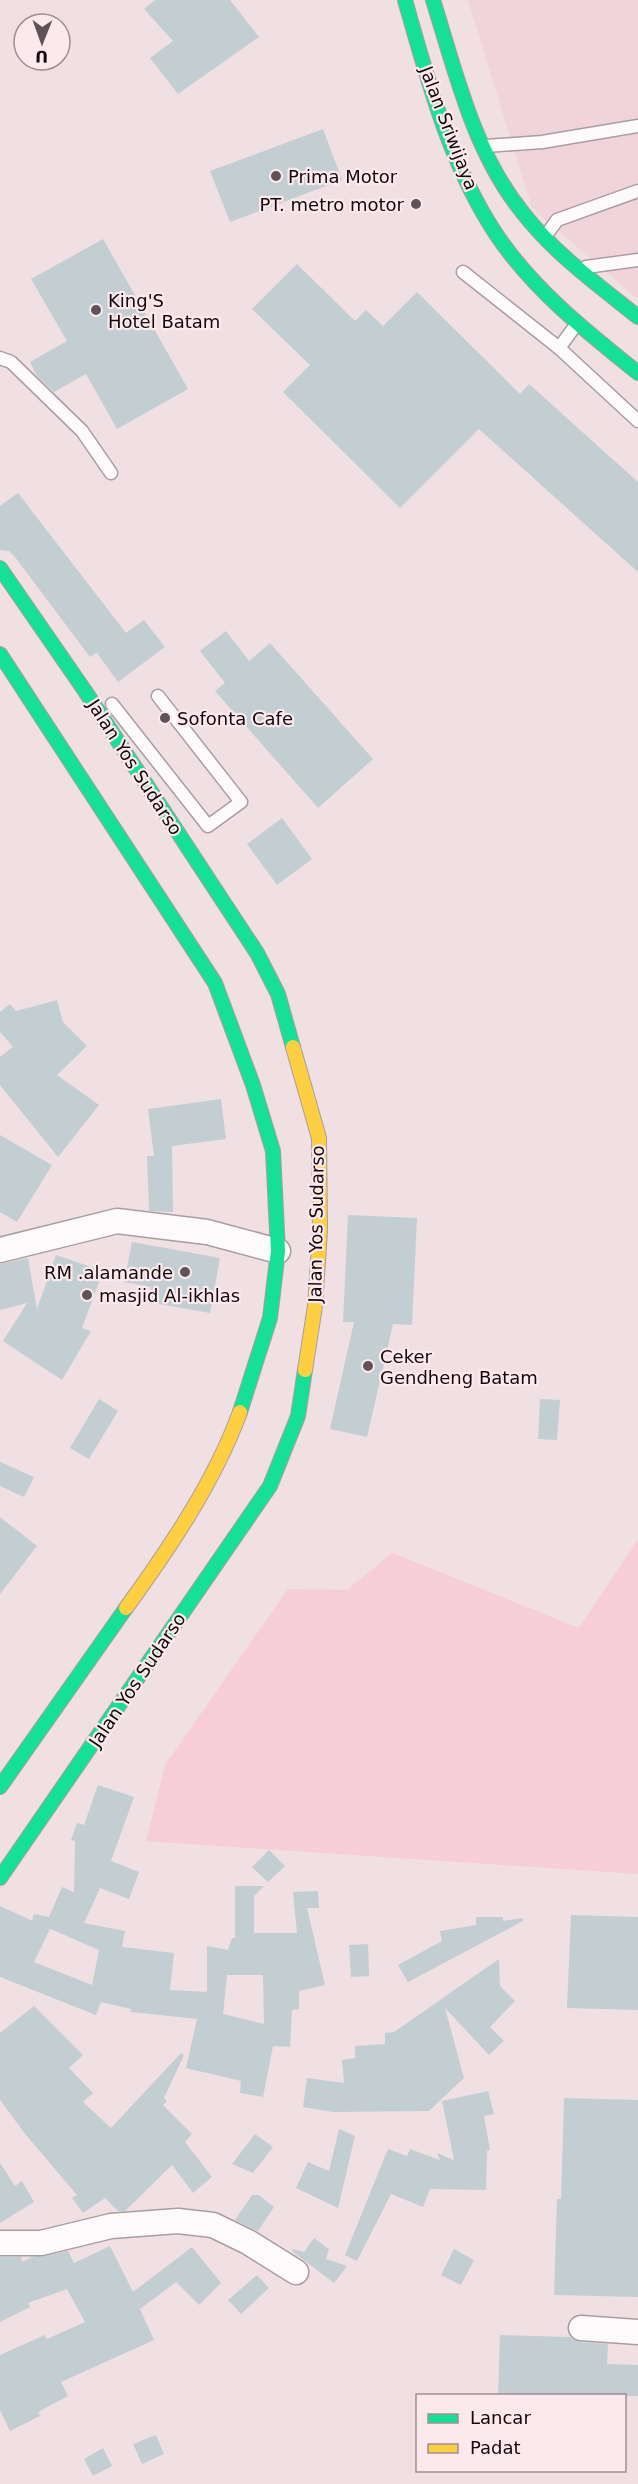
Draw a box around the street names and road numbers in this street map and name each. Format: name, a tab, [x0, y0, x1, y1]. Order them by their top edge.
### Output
street label: Jalan Sriwijaya	[415, 62, 482, 193]
street label: Jalan Yos Sudarso	[83, 694, 187, 839]
street label: Jalan Yos Sudarso	[304, 1145, 328, 1304]
street label: Jalan Yos Sudarso	[84, 1609, 190, 1752]

